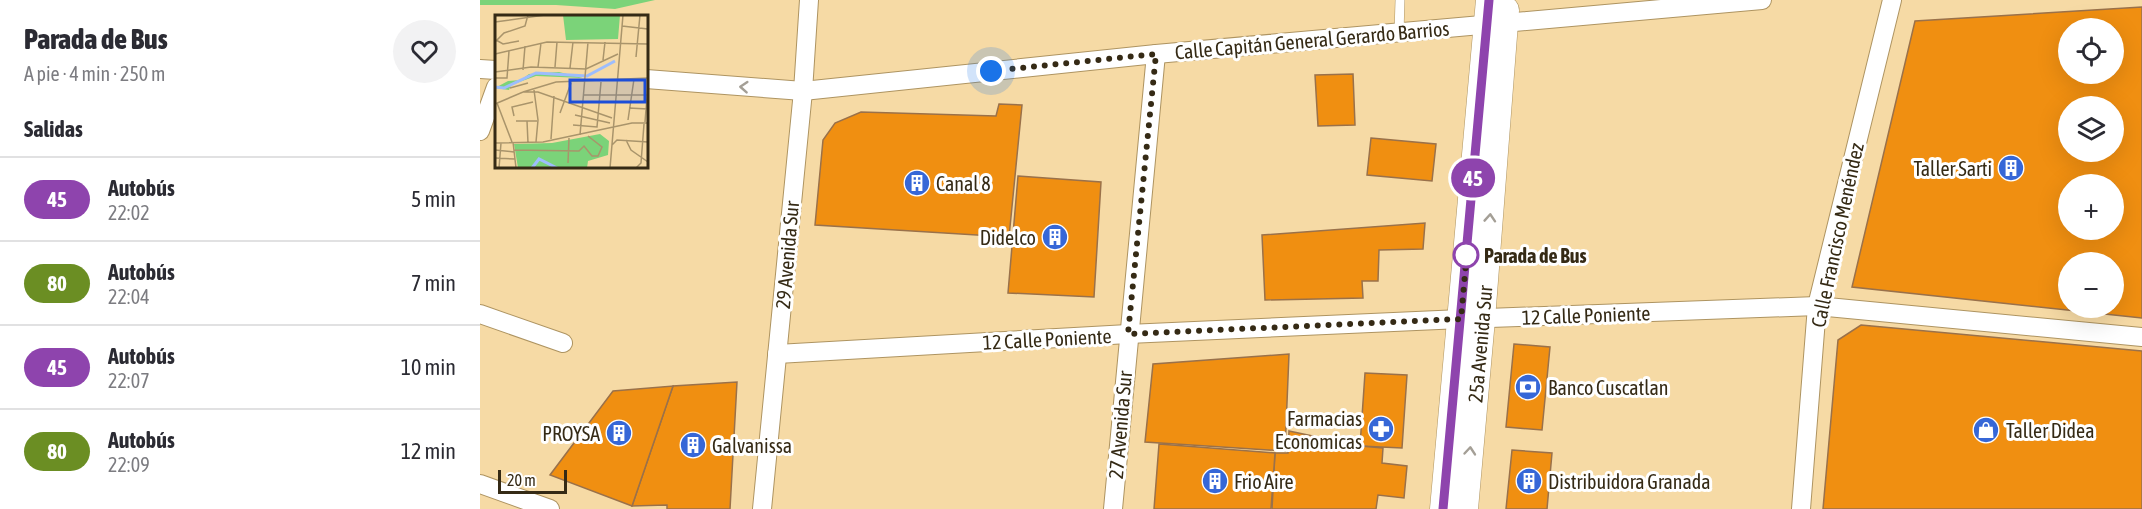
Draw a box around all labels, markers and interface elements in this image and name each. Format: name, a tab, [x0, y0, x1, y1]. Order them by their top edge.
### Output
inset map	[495, 15, 648, 168]
street label: Calle Capitán General Gerardo Barrios	[1174, 17, 1450, 63]
map controls	[2058, 18, 2124, 318]
button: locate	[2058, 18, 2124, 84]
button: heart	[393, 20, 456, 83]
text: Parada de Bus	[24, 23, 168, 55]
your location	[976, 56, 1006, 86]
text: A pie · 4 min · 250 m	[24, 62, 165, 85]
one-way arrow	[740, 80, 749, 93]
button: layers	[2058, 96, 2124, 162]
text: Salidas	[24, 116, 83, 142]
street label: Calle Francisco Menéndez	[1806, 141, 1868, 329]
building icon: Taller Sarti	[1996, 153, 2026, 183]
place label: Taller Sarti	[1913, 157, 1992, 180]
line badge: 45	[1446, 158, 1500, 198]
text: 45	[1463, 166, 1483, 190]
building icon: Canal 8	[902, 168, 932, 198]
place label: Canal 8	[936, 172, 991, 195]
button: +	[2058, 174, 2124, 240]
text: Autobús	[108, 175, 175, 201]
text: 5 min	[411, 186, 456, 212]
text: 45	[47, 187, 67, 211]
street label: 29 Avenida Sur	[771, 199, 803, 310]
text: 22:02	[108, 201, 150, 224]
one-way arrow	[1483, 214, 1496, 223]
building icon: Didelco	[1040, 222, 1070, 252]
place label: Didelco	[980, 226, 1036, 249]
marker: Parada de Bus	[1453, 242, 1479, 268]
place label: Parada de Bus	[1484, 244, 1587, 267]
button: −	[2058, 252, 2124, 318]
text: Autobús	[108, 259, 175, 285]
text: 7 min	[411, 270, 456, 296]
text: 80	[47, 271, 67, 295]
street label: 25a Avenida Sur	[1463, 283, 1497, 404]
text: 22:04	[108, 285, 150, 308]
street label: 12 Calle Poniente	[1521, 301, 1651, 329]
street label: 12 Calle Poniente	[982, 324, 1112, 354]
text: Autobús	[108, 343, 175, 369]
text: 10 min	[401, 354, 456, 380]
text: 45	[47, 355, 67, 379]
text: 22:07	[108, 369, 150, 392]
street label: 27 Avenida Sur	[1104, 369, 1136, 480]
bank icon: Banco Cuscatlan	[1513, 372, 1543, 402]
place label: Banco Cuscatlan	[1548, 376, 1669, 399]
place label: Farmacias Economicas	[1275, 407, 1362, 453]
pharmacy icon: Farmacias Economicas	[1366, 414, 1396, 444]
shop icon: Taller Didea	[1971, 415, 2001, 445]
building icon: PROYSA	[604, 418, 634, 448]
place label: Taller Didea	[2006, 419, 2094, 442]
place label: PROYSA	[542, 422, 600, 445]
text: Autobús	[108, 427, 175, 453]
building icon: Galvanissa	[678, 430, 708, 460]
place label: Galvanissa	[712, 434, 792, 457]
text: 12 min	[401, 438, 456, 464]
text: 80	[47, 439, 67, 463]
one-way arrow	[1463, 446, 1476, 455]
text: 22:09	[108, 453, 150, 476]
building icon: Frio Aire	[1200, 466, 1230, 496]
building icon: Distribuidora Granada	[1514, 466, 1544, 496]
scale bar	[498, 467, 567, 494]
place label: Frio Aire	[1234, 470, 1294, 493]
place label: Distribuidora Granada	[1548, 470, 1710, 493]
text: 20 m	[507, 471, 536, 489]

